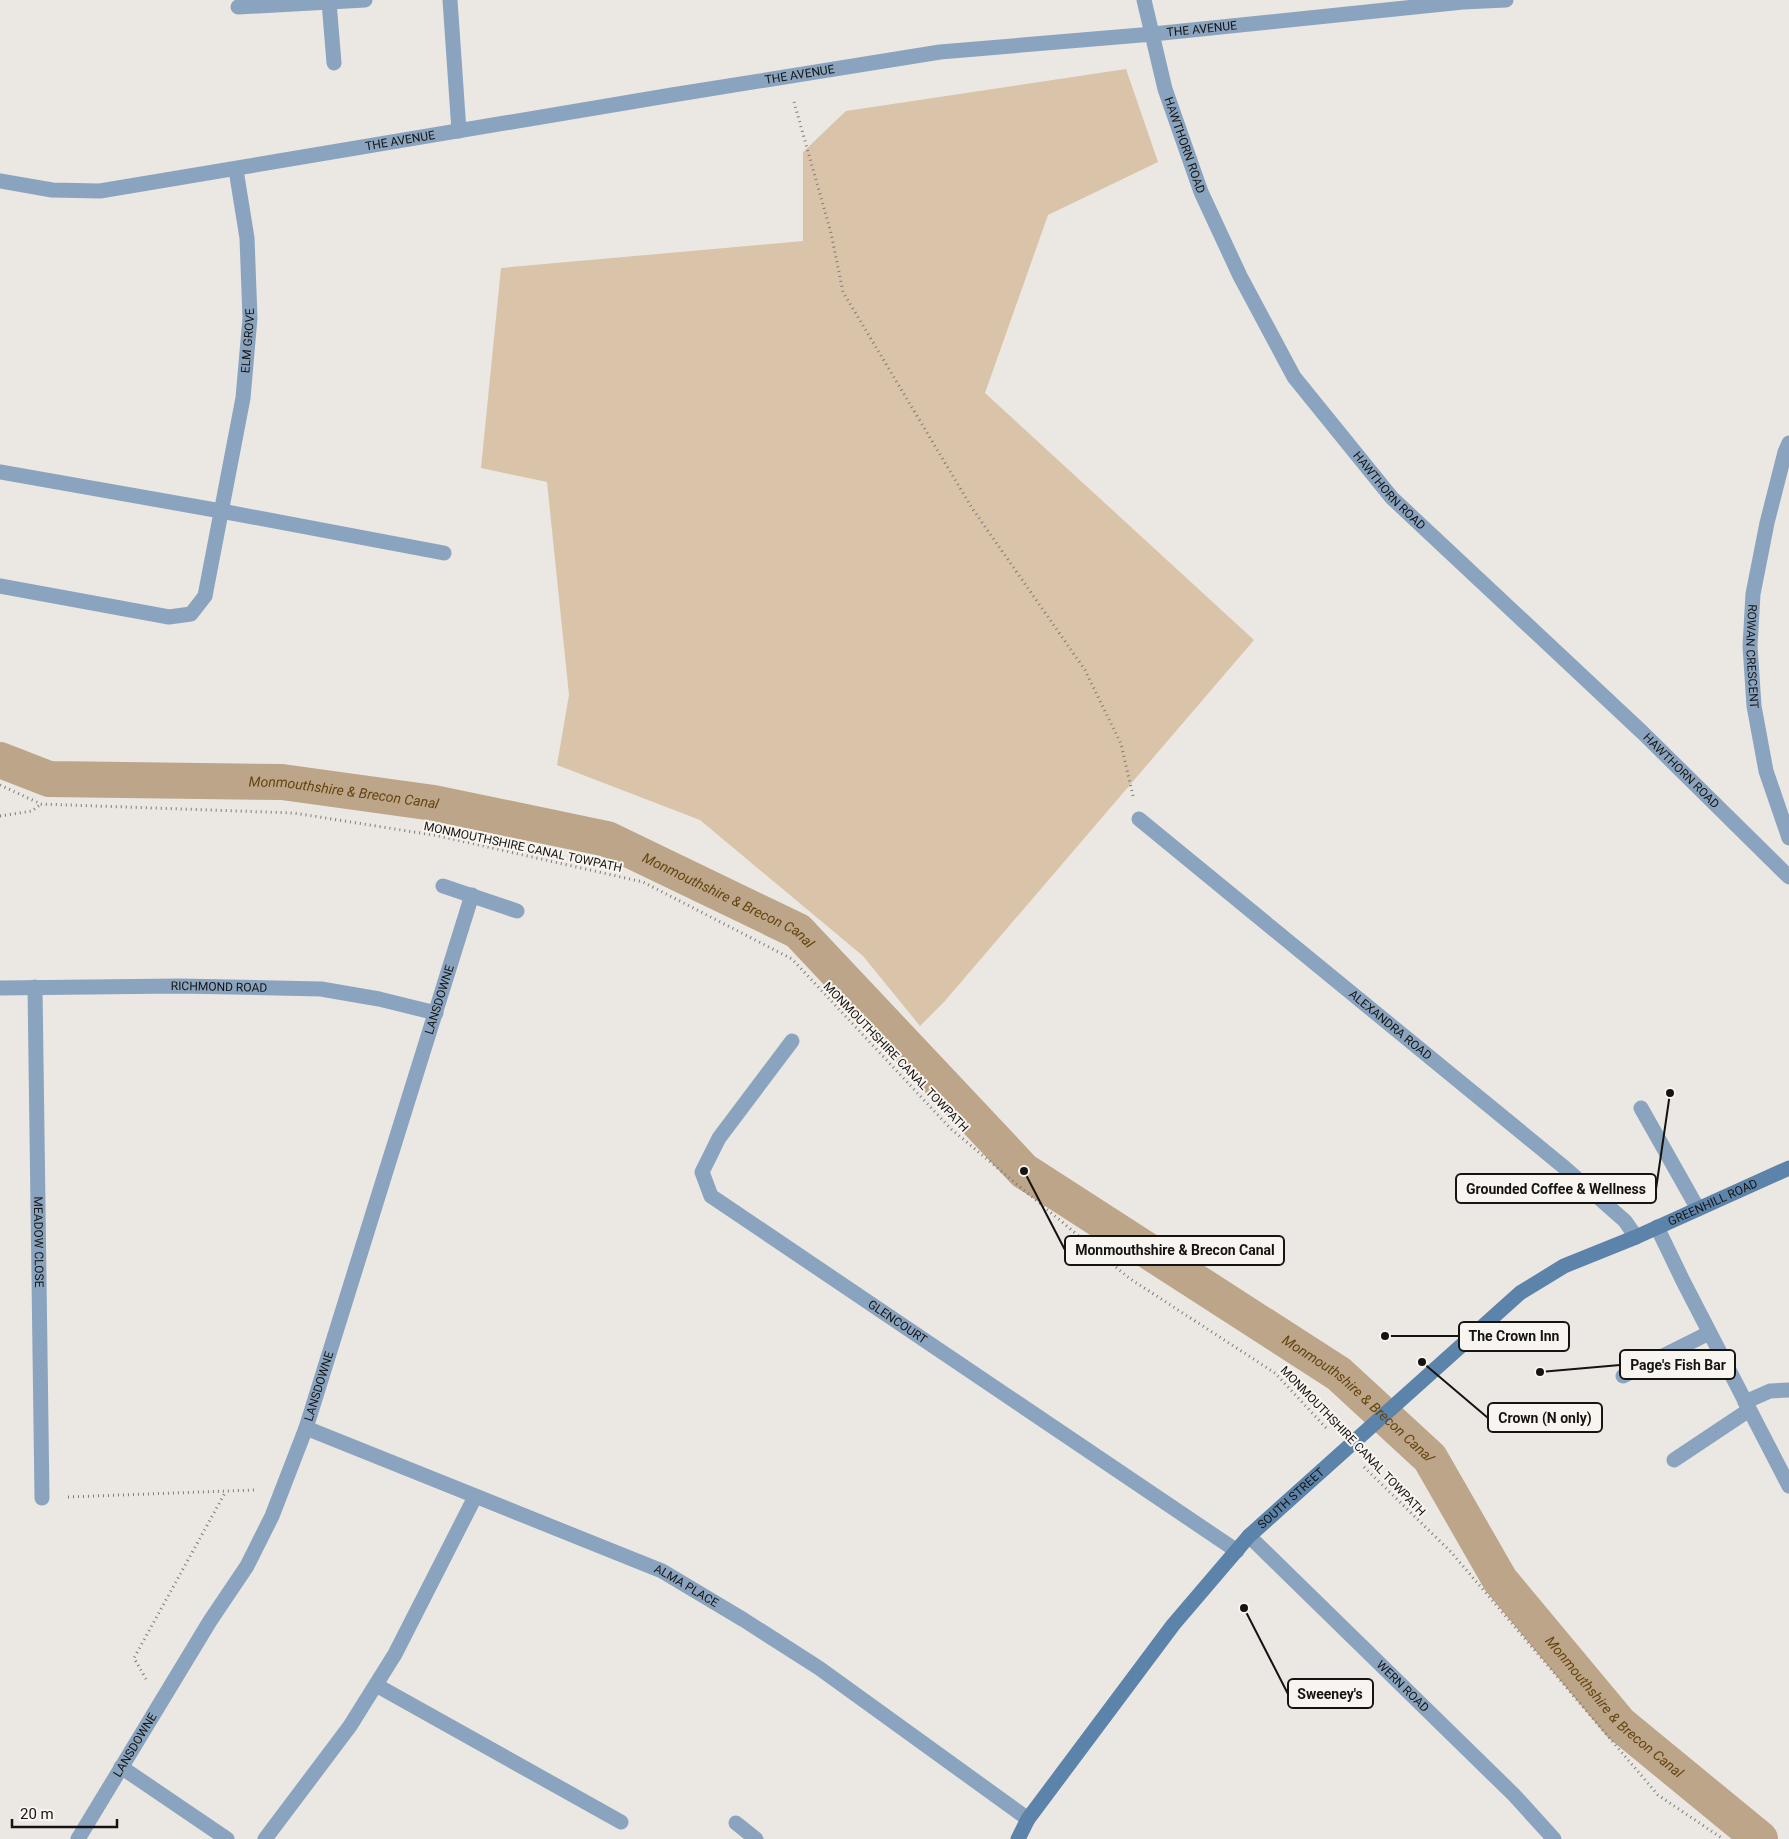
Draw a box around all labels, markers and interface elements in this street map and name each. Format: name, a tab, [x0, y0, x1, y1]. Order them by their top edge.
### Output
street label: THE AVENUE	[1166, 18, 1238, 40]
street label: THE AVENUE	[764, 62, 836, 87]
street label: HAWTHORN ROAD	[1161, 95, 1208, 195]
street label: THE AVENUE	[364, 128, 436, 153]
street label: ELM GROVE	[238, 308, 257, 374]
street label: HAWTHORN ROAD	[1350, 449, 1428, 533]
street label: ROWAN CRESCENT	[1743, 604, 1761, 709]
street label: HAWTHORN ROAD	[1640, 730, 1722, 811]
water label: Monmouthshire & Brecon Canal	[249, 774, 441, 812]
street label: MONMOUTHSHIRE CANAL TOWPATH	[423, 819, 623, 875]
water label: Monmouthshire & Brecon Canal	[640, 849, 818, 952]
street label: LANSDOWNE	[422, 963, 457, 1036]
street label: RICHMOND ROAD	[171, 979, 267, 995]
street label: MONMOUTHSHIRE CANAL TOWPATH	[821, 979, 971, 1135]
street label: ALEXANDRA ROAD	[1346, 987, 1435, 1063]
callout: Grounded Coffee & Wellness	[1456, 1174, 1656, 1203]
street label: GREENHILL ROAD	[1666, 1176, 1760, 1229]
text: Grounded Coffee & Wellness	[1466, 1181, 1646, 1197]
street label: MEADOW CLOSE	[31, 1196, 46, 1288]
callout: Monmouthshire & Brecon Canal	[1065, 1236, 1284, 1265]
text: Monmouthshire & Brecon Canal	[1075, 1242, 1275, 1258]
street label: GLENCOURT	[865, 1297, 930, 1347]
callout: The Crown Inn	[1459, 1322, 1569, 1351]
text: The Crown Inn	[1469, 1328, 1560, 1344]
water label: Monmouthshire & Brecon Canal	[1279, 1332, 1438, 1464]
street label: LANSDOWNE	[302, 1350, 336, 1423]
callout: Page's Fish Bar	[1620, 1350, 1735, 1379]
text: Page's Fish Bar	[1630, 1357, 1726, 1373]
street label: MONMOUTHSHIRE CANAL TOWPATH	[1278, 1363, 1428, 1519]
callout: Crown (N only)	[1488, 1403, 1602, 1432]
text: Crown (N only)	[1498, 1410, 1592, 1427]
street label: SOUTH STREET	[1255, 1465, 1327, 1532]
street label: ALMA PLACE	[652, 1562, 721, 1610]
water label: Monmouthshire & Brecon Canal	[1542, 1633, 1687, 1781]
street label: WERN ROAD	[1374, 1658, 1432, 1715]
callout: Sweeney's	[1288, 1679, 1373, 1708]
text: Sweeney's	[1297, 1686, 1363, 1702]
street label: LANSDOWNE	[110, 1710, 160, 1779]
scale bar	[12, 1796, 118, 1828]
text: 20 m	[20, 1805, 54, 1823]

